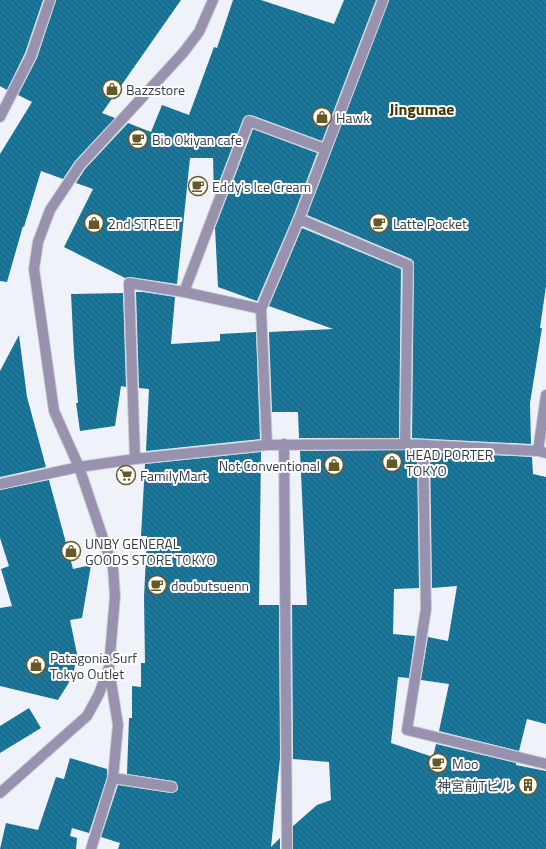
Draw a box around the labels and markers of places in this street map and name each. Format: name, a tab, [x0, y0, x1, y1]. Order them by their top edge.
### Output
shop icon: Bazzstore	[101, 78, 123, 100]
place label: Bazzstore	[126, 79, 185, 100]
shop icon: Hawk	[311, 106, 333, 128]
place label: Hawk	[336, 107, 370, 128]
cafe icon: Bio Okiyan cafe	[127, 128, 149, 150]
place label: Bio Okiyan cafe	[152, 129, 242, 150]
cafe icon: Eddy's Ice Cream	[187, 175, 209, 197]
place label: Eddy's Ice Cream	[212, 176, 311, 197]
shop icon: 2nd STREET	[83, 212, 105, 234]
cafe icon: Latte Pocket	[368, 212, 390, 234]
place label: 2nd STREET	[108, 213, 181, 234]
place label: Latte Pocket	[393, 213, 467, 234]
place label: HEAD PORTER TOKYO	[406, 444, 493, 481]
shop icon: HEAD PORTER TOKYO	[381, 451, 403, 473]
shop icon: Not Conventional	[323, 454, 345, 476]
place label: Not Conventional	[219, 455, 320, 476]
supermarket icon: FamilyMart	[115, 464, 137, 486]
place label: FamilyMart	[140, 465, 207, 486]
place label: UNBY GENERAL GOODS STORE TOKYO	[85, 533, 216, 570]
shop icon: UNBY GENERAL GOODS STORE TOKYO	[60, 540, 82, 562]
cafe icon: doubutsuenn	[146, 574, 168, 596]
place label: doubutsuenn	[171, 575, 249, 596]
place label: Patagonia Surf Tokyo Outlet	[50, 647, 137, 684]
shop icon: Patagonia Surf Tokyo Outlet	[25, 654, 47, 676]
cafe icon: Moo	[427, 752, 449, 774]
place label: Moo	[452, 753, 478, 774]
building icon: 神宮前Tビル	[517, 774, 539, 796]
place label: 神宮前Tビル	[437, 775, 514, 796]

